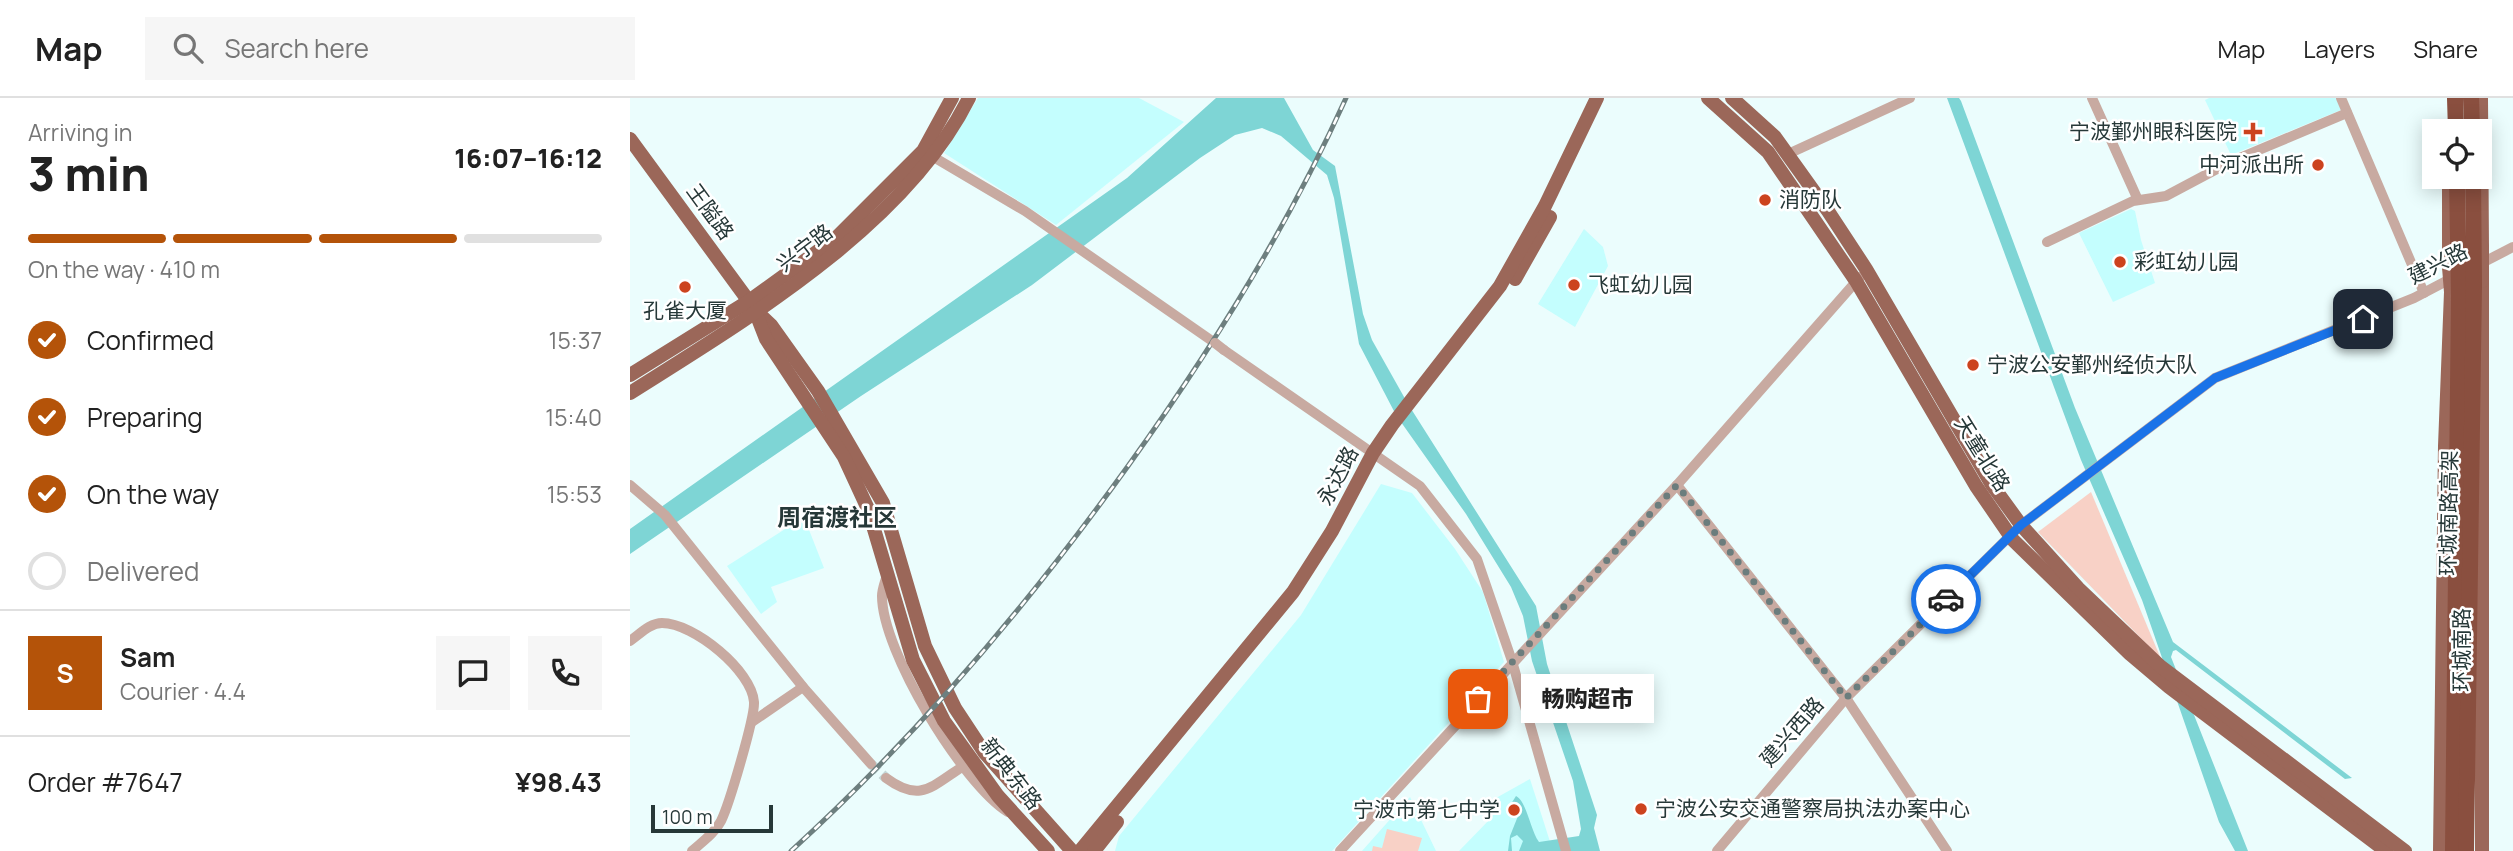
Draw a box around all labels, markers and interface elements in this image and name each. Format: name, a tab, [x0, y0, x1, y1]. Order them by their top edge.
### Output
search box	[145, 17, 635, 80]
text: Map	[35, 26, 103, 71]
icon: search	[169, 29, 207, 67]
text: Search here	[225, 30, 369, 66]
text: Map	[2218, 32, 2265, 65]
text: Layers	[2303, 32, 2375, 65]
text: Share	[2413, 32, 2478, 65]
text: Arriving in	[28, 116, 133, 148]
place label: 宁波鄞州眼科医院	[2069, 117, 2237, 145]
map controls	[2422, 119, 2492, 189]
button: locate	[2422, 119, 2492, 189]
marker: 宁波鄞州眼科医院	[2243, 122, 2263, 142]
text: 16:07–16:12	[454, 140, 602, 176]
text: 3 min	[28, 142, 149, 205]
place label: 中河派出所	[2199, 150, 2304, 178]
marker: 中河派出所	[2310, 157, 2326, 173]
street label: 王隘路	[681, 178, 741, 245]
place label: 消防队	[1779, 185, 1842, 213]
marker: 消防队	[1757, 192, 1773, 208]
street label: 兴宁路	[771, 217, 838, 277]
street label: 建兴路	[2403, 236, 2472, 290]
place label: 彩虹幼儿园	[2134, 247, 2239, 275]
text: On the way · 410 m	[28, 253, 220, 285]
marker: 彩虹幼儿园	[2112, 254, 2128, 270]
place label: 飞虹幼儿园	[1588, 270, 1693, 298]
marker: 飞虹幼儿园	[1566, 277, 1582, 293]
marker: 孔雀大厦	[677, 279, 693, 295]
pin	[2333, 289, 2393, 349]
place label: 孔雀大厦	[643, 296, 727, 324]
icon: home	[2344, 300, 2382, 338]
icon: check	[28, 321, 66, 359]
text: Confirmed	[87, 322, 214, 358]
text: 15:37	[549, 324, 602, 356]
place label: 宁波公安鄞州经侦大队	[1987, 350, 2197, 378]
marker: 宁波公安鄞州经侦大队	[1965, 357, 1981, 373]
icon: check	[28, 398, 66, 436]
text: Preparing	[87, 399, 203, 435]
text: 15:40	[545, 401, 602, 433]
street label: 天童北路	[1949, 410, 2017, 497]
street label: 永达路	[1310, 441, 1364, 510]
street label: 环城南路高架	[2433, 450, 2463, 576]
icon: check	[28, 475, 66, 513]
text: On the way	[87, 476, 219, 512]
text: 15:53	[547, 478, 602, 510]
district label: 周宿渡社区	[777, 500, 897, 533]
text: Delivered	[87, 553, 199, 589]
courier	[1911, 564, 1981, 634]
icon: car	[1927, 580, 1965, 618]
street label: 环城南路	[2447, 608, 2475, 692]
button: chat	[436, 636, 510, 710]
button: phone	[528, 636, 602, 710]
text: Sam	[120, 639, 175, 675]
text: S	[56, 655, 74, 691]
pin	[1448, 669, 1508, 729]
callout: 畅购超市	[1520, 674, 1653, 724]
text: Courier · 4.4	[120, 675, 246, 707]
icon: bag	[1459, 680, 1497, 718]
text: 畅购超市	[1542, 682, 1634, 714]
street label: 建兴西路	[1753, 690, 1829, 772]
street label: 新典东路	[975, 732, 1049, 815]
text: Order #7647	[28, 764, 183, 800]
text: ¥98.43	[515, 764, 602, 800]
place label: 宁波公安交通警察局执法办案中心	[1655, 794, 1970, 822]
place label: 宁波市第七中学	[1353, 795, 1500, 823]
marker: 宁波公安交通警察局执法办案中心	[1633, 801, 1649, 817]
scale bar	[651, 802, 774, 834]
marker: 宁波市第七中学	[1506, 802, 1522, 818]
text: 100 m	[662, 804, 713, 830]

